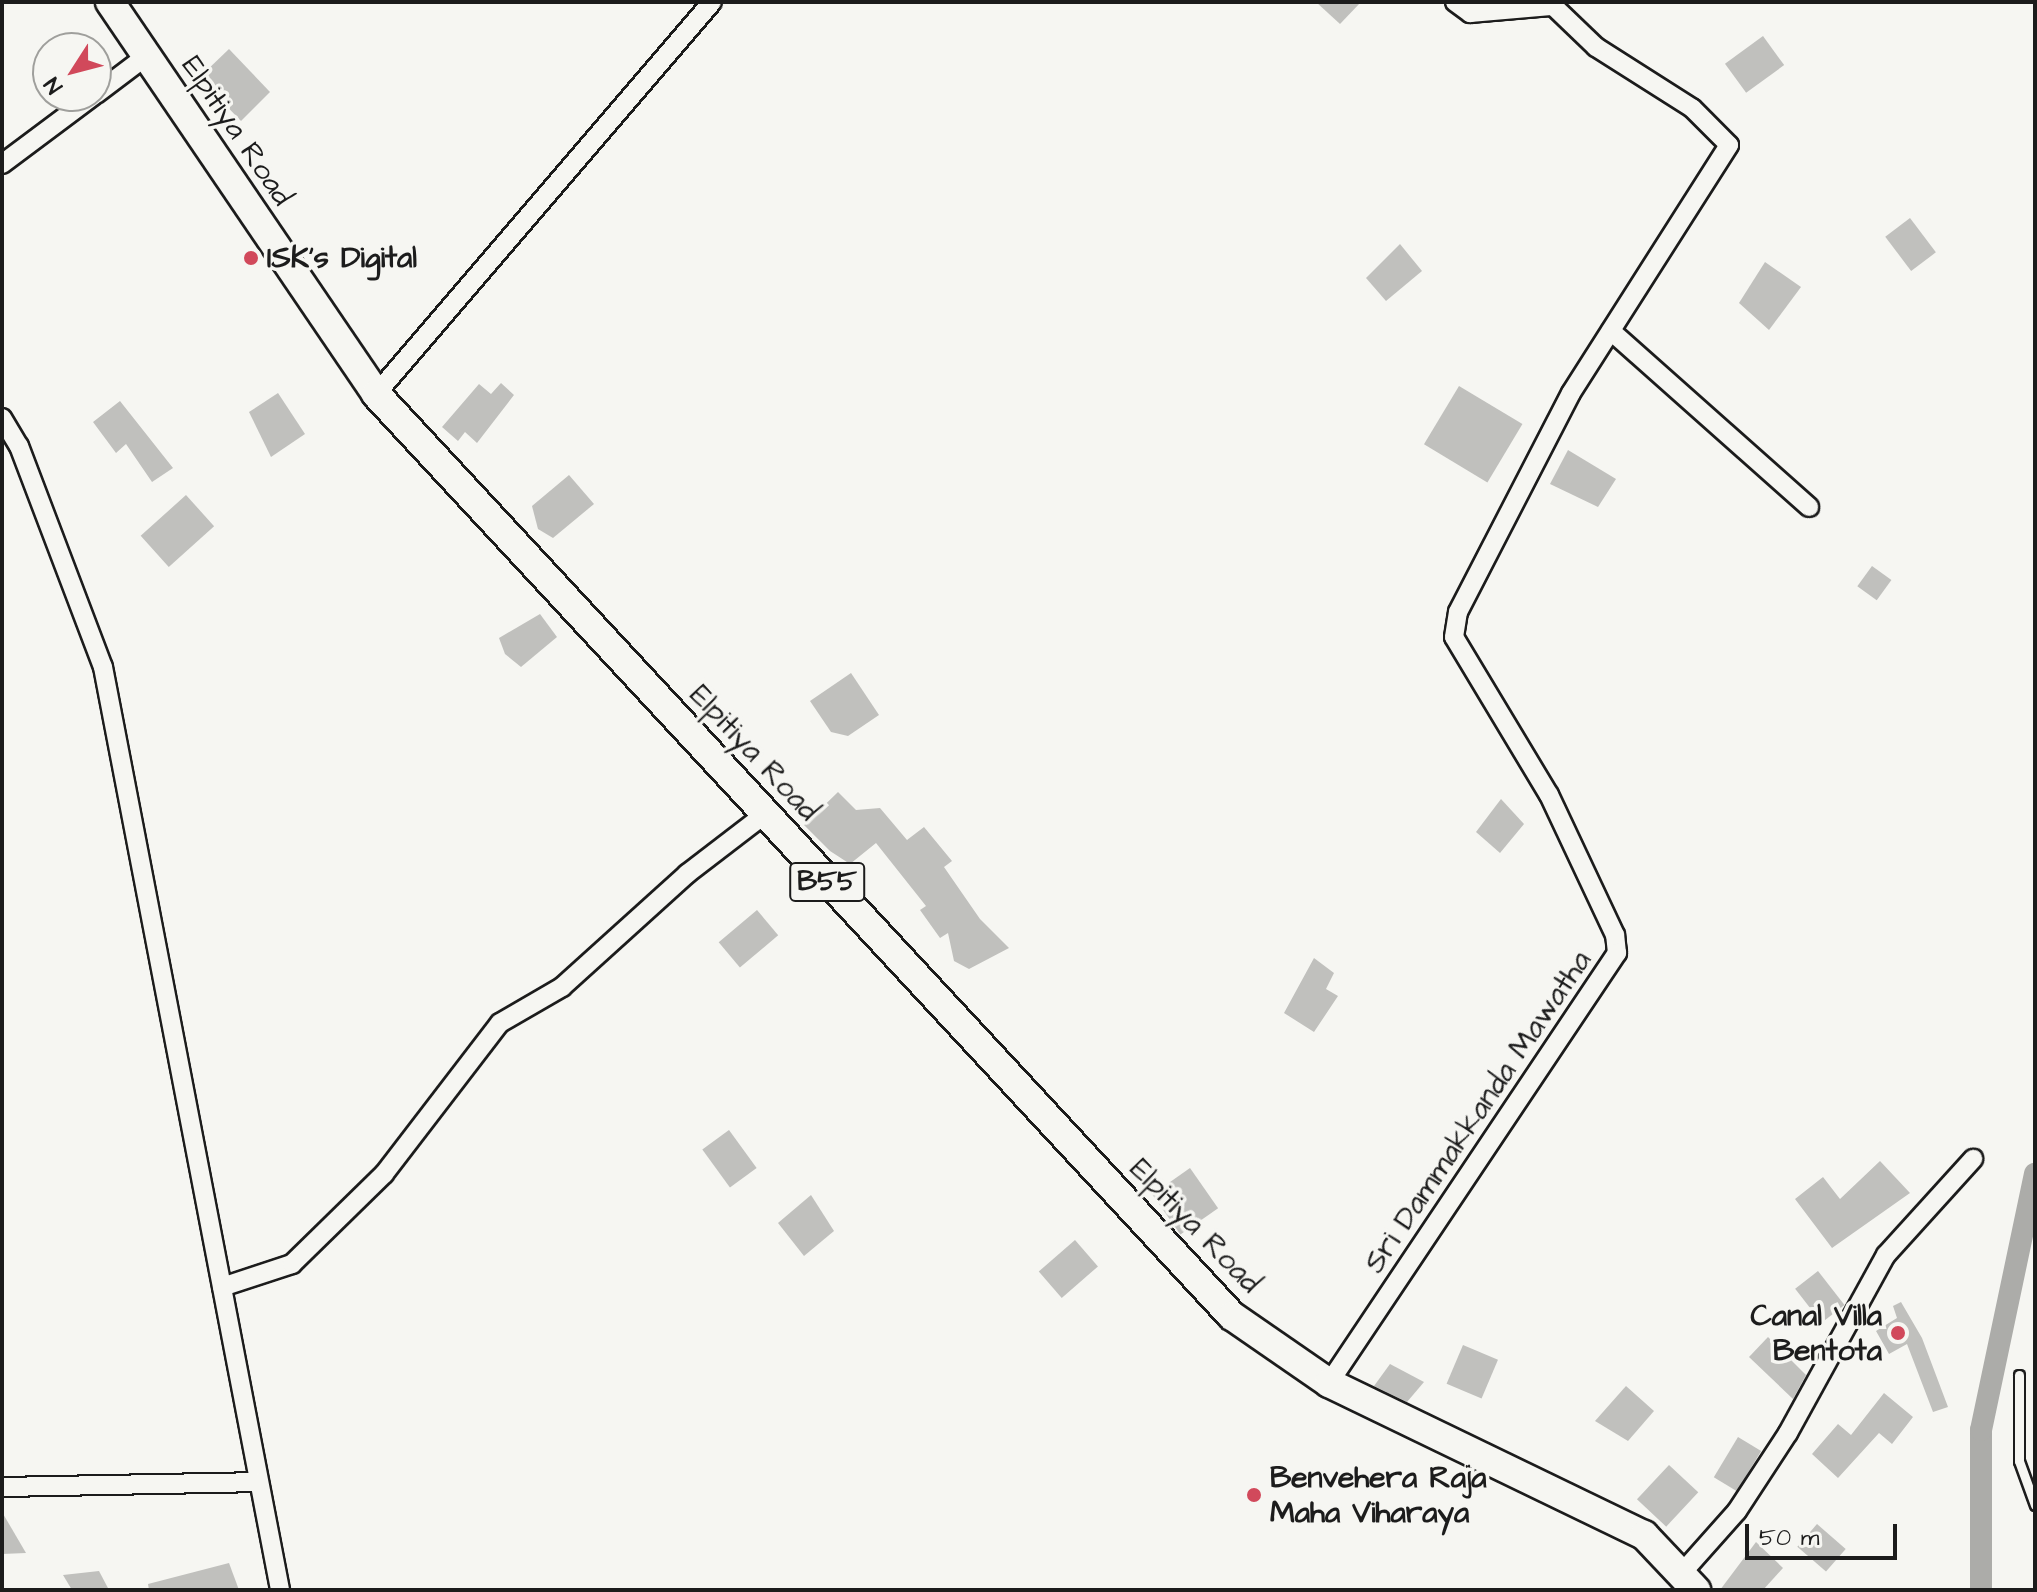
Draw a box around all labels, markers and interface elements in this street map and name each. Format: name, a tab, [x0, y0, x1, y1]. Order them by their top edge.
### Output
north arrow	[32, 32, 112, 112]
street label: Elpitiya Road	[174, 49, 300, 213]
text: N	[37, 71, 70, 100]
place label: ISK's Digital	[267, 240, 417, 276]
marker: ISK's Digital	[242, 249, 260, 267]
street label: Elpitiya Road	[682, 677, 826, 829]
road number: B55	[789, 858, 865, 906]
street label: Sri Dammakkanda Mawatha	[1357, 944, 1599, 1280]
street label: Elpitiya Road	[1122, 1151, 1268, 1301]
place label: Canal Villa Bentota	[1750, 1298, 1882, 1368]
marker: Canal Villa Bentota	[1889, 1324, 1907, 1342]
place label: Benvehera Raja Maha Viharaya	[1270, 1460, 1487, 1530]
marker: Benvehera Raja Maha Viharaya	[1245, 1486, 1263, 1504]
scale bar	[1749, 1508, 1901, 1558]
text: 50 m	[1759, 1521, 1819, 1555]

